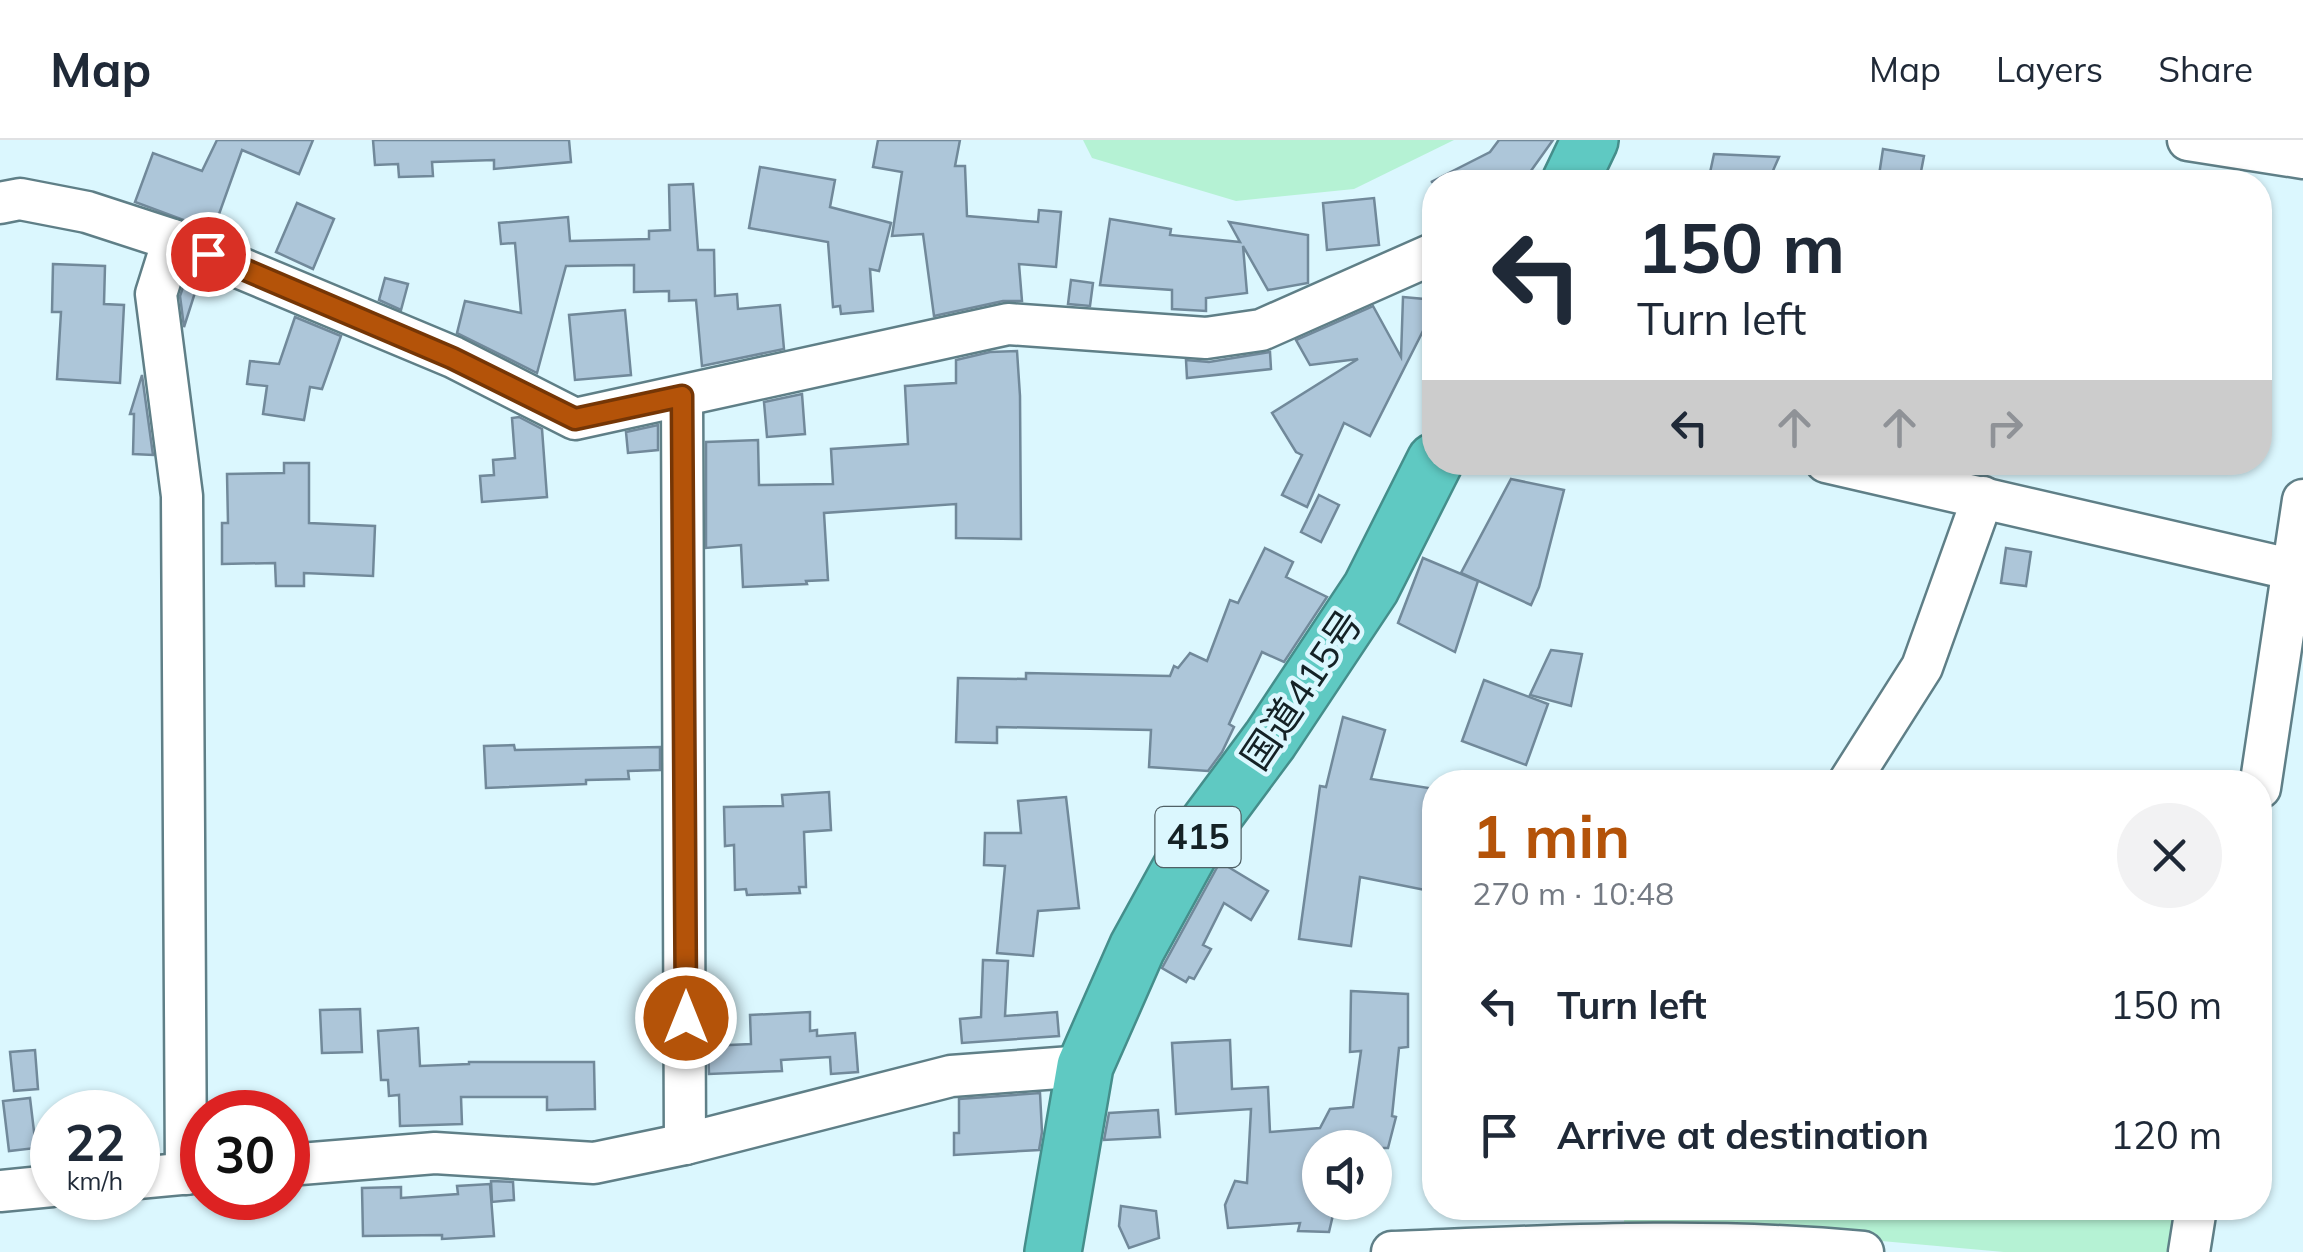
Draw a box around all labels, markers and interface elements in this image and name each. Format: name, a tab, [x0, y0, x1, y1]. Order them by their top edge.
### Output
text: Map	[50, 39, 151, 99]
text: Map	[1869, 47, 1941, 91]
text: Layers	[1996, 47, 2103, 91]
text: Share	[2158, 47, 2253, 91]
text: 150 m	[1637, 203, 1845, 291]
icon: left	[1472, 210, 1602, 340]
pin	[166, 212, 251, 297]
icon: arrive	[181, 227, 236, 282]
text: Turn left	[1637, 290, 1806, 346]
icon: left	[1662, 400, 1717, 455]
icon: ahead	[1767, 400, 1822, 455]
icon: ahead	[1872, 400, 1927, 455]
icon: right	[1977, 400, 2032, 455]
street label: 国道415号	[1230, 600, 1372, 778]
text: 1 min	[1472, 798, 1630, 873]
button: close	[2117, 803, 2222, 908]
road number: 415	[1156, 807, 1240, 867]
text: 270 m · 10:48	[1472, 873, 1674, 913]
position arrow	[634, 966, 738, 1070]
icon: left	[1472, 978, 1527, 1033]
text: Turn left	[1557, 981, 1707, 1029]
text: 150 m	[2110, 981, 2222, 1029]
speed limit sign: 30	[180, 1090, 310, 1220]
icon: arrive	[1472, 1108, 1527, 1163]
text: 22	[65, 1111, 125, 1174]
text: Arrive at destination	[1557, 1111, 1929, 1159]
text: 120 m	[2110, 1111, 2222, 1159]
map controls	[1302, 1130, 1392, 1220]
button: sound	[1302, 1130, 1392, 1220]
text: km/h	[67, 1165, 123, 1196]

